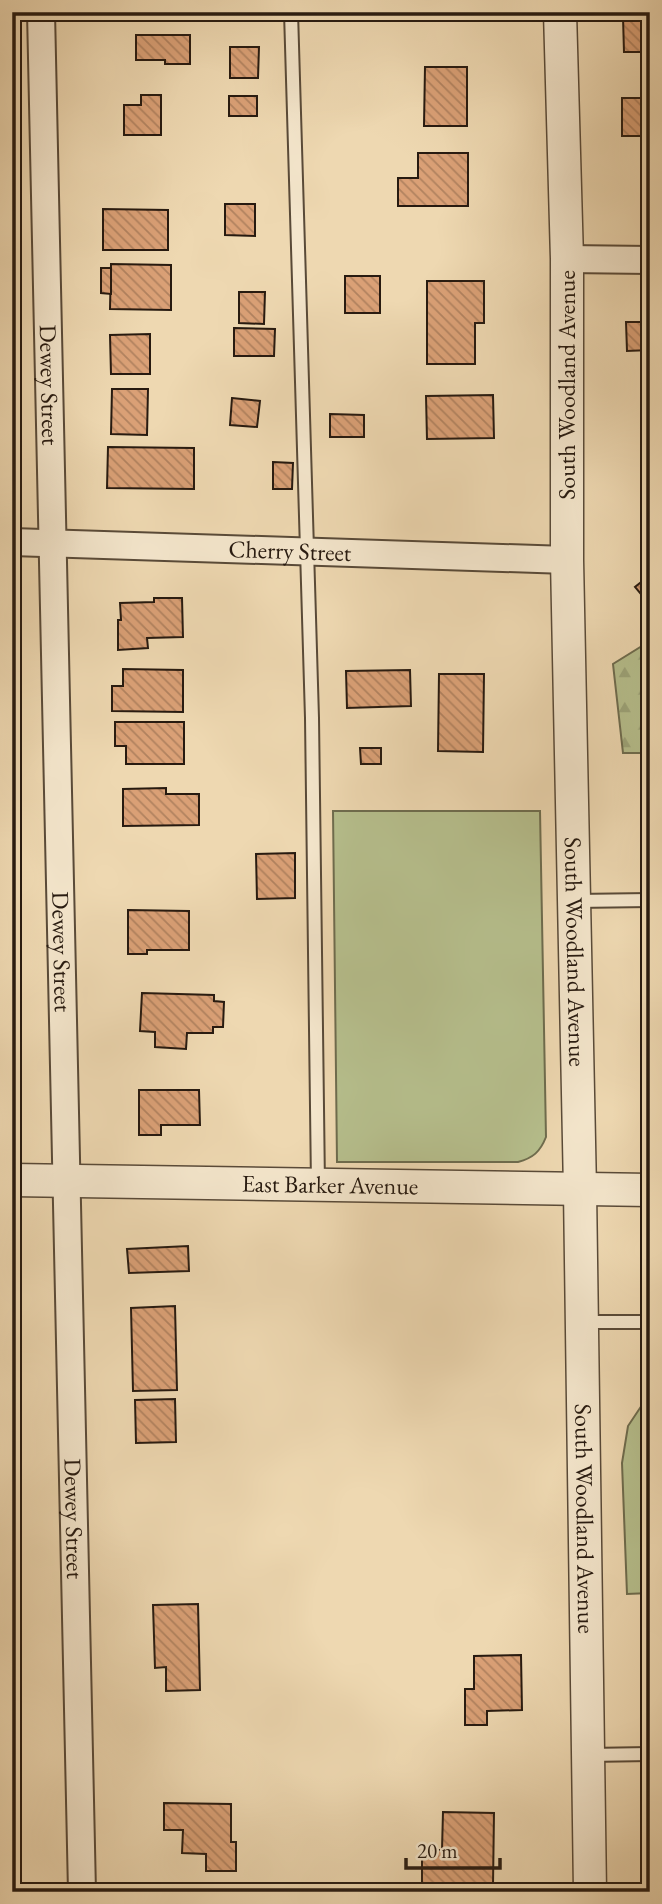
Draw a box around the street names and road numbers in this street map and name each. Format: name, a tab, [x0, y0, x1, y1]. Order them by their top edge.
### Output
street label: South Woodland Avenue	[551, 270, 582, 500]
street label: Dewey Street	[33, 324, 66, 446]
street label: Cherry Street	[228, 533, 352, 568]
street label: South Woodland Avenue	[558, 837, 593, 1067]
street label: Dewey Street	[45, 891, 79, 1013]
street label: East Barker Avenue	[241, 1168, 419, 1201]
street label: South Woodland Avenue	[568, 1404, 602, 1634]
street label: Dewey Street	[58, 1458, 91, 1580]

